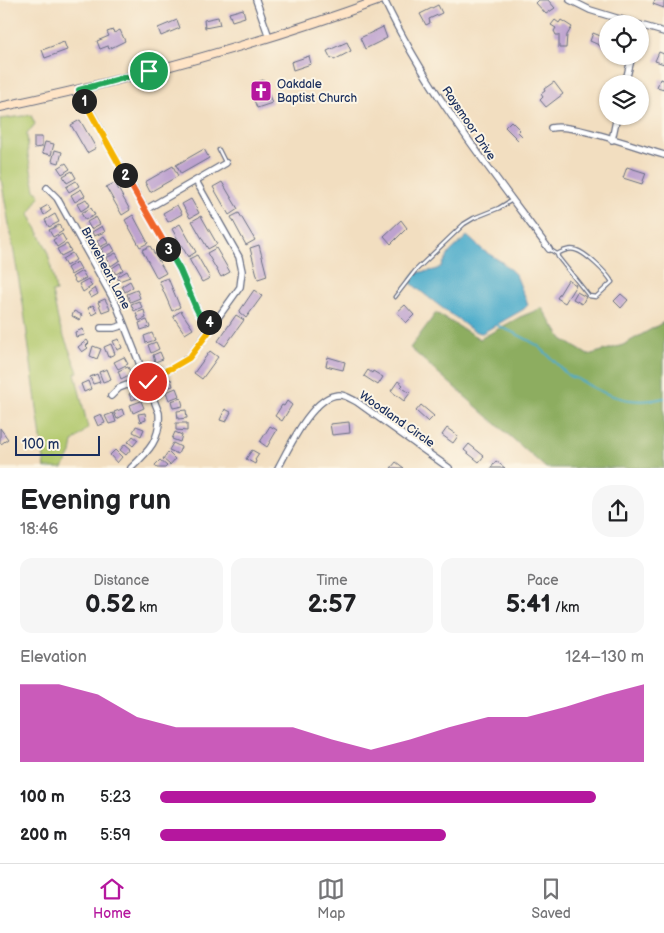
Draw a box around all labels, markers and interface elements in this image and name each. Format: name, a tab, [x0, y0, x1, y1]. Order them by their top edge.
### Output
map controls	[599, 15, 649, 125]
button: locate	[599, 15, 649, 65]
pin	[128, 50, 170, 92]
icon: arrive	[135, 57, 163, 85]
button: layers	[599, 75, 649, 125]
place label: Oakdale Baptist Church	[277, 77, 357, 106]
church icon: Oakdale Baptist Church	[249, 79, 273, 103]
street label: Raysmoor Drive	[438, 83, 499, 163]
pin: 1	[72, 88, 96, 114]
text: 1	[82, 93, 87, 110]
pin: 2	[112, 162, 138, 188]
text: 2	[121, 167, 130, 184]
street label: Braveheart Lane	[78, 225, 134, 312]
pin: 3	[156, 236, 180, 262]
text: 3	[164, 241, 173, 258]
pin: 4	[196, 310, 222, 334]
text: 4	[205, 314, 214, 331]
pin	[127, 361, 169, 403]
icon: check	[134, 368, 162, 396]
street label: Woodland Circle	[356, 388, 437, 451]
scale bar	[15, 433, 100, 456]
text: 100 m	[22, 436, 59, 453]
text: Evening run	[20, 484, 171, 517]
button: share	[592, 485, 644, 537]
text: 18:46	[20, 520, 58, 539]
text: Distance	[93, 572, 149, 589]
text: Time	[316, 572, 348, 589]
text: Pace	[527, 572, 559, 589]
text: 0.52	[85, 589, 135, 620]
text: 2:57	[307, 589, 357, 620]
text: 5:41	[506, 589, 551, 620]
text: km	[135, 599, 158, 616]
text: /km	[551, 599, 580, 616]
text: Elevation	[20, 648, 87, 667]
text: 124–130 m	[565, 648, 644, 667]
text: 100 m	[20, 788, 65, 807]
text: 5:23	[100, 788, 131, 807]
text: 200 m	[20, 826, 67, 845]
text: 5:59	[100, 826, 131, 845]
tab: Home	[93, 875, 131, 922]
tab: Map	[317, 875, 345, 922]
tab: Saved	[532, 875, 571, 922]

